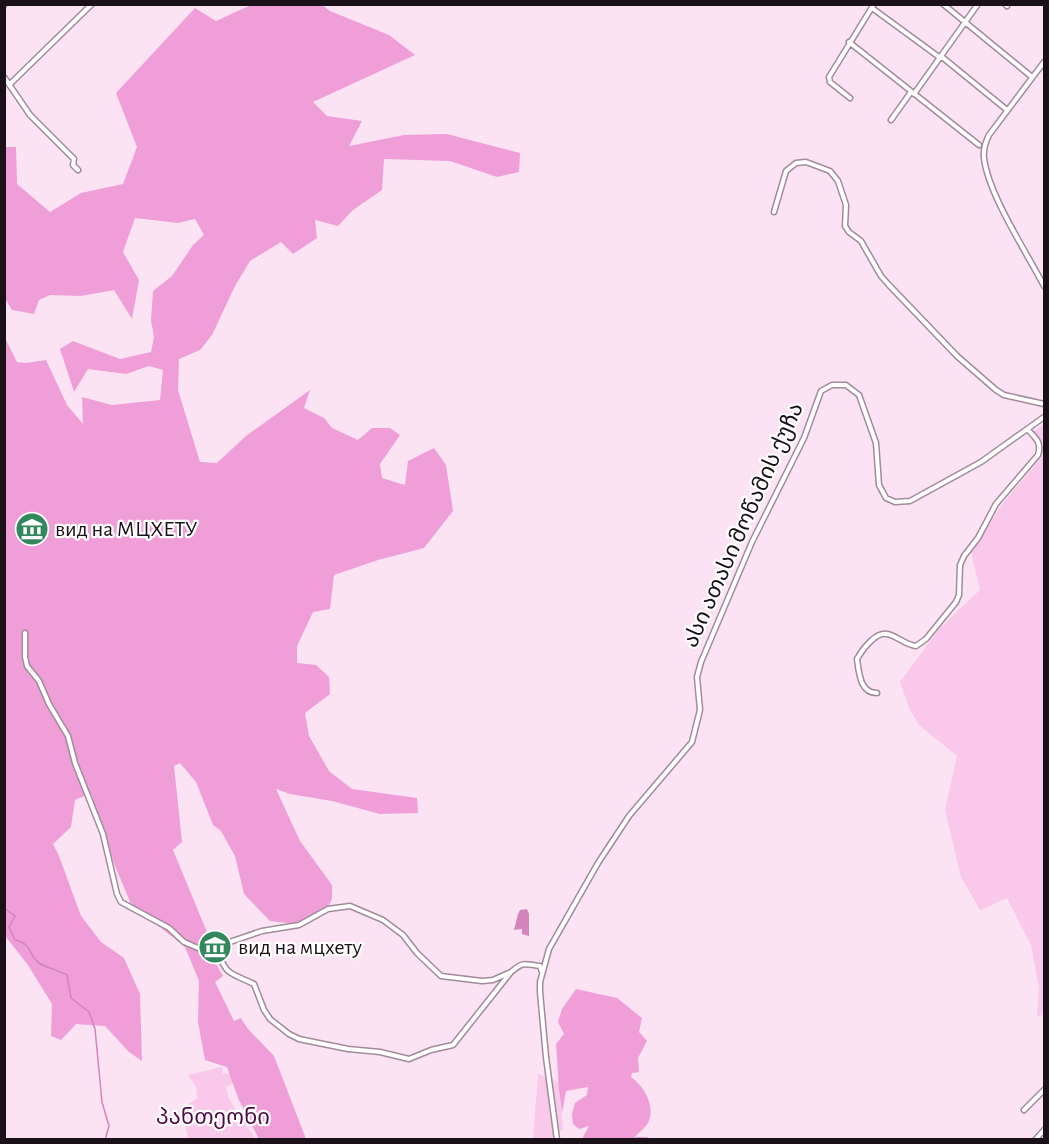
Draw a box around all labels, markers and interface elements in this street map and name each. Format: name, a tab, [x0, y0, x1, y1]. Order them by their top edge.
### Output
street label: ასი ათასი მოწამის ქუჩა	[679, 399, 808, 651]
museum icon: вид на МЦХЕТУ	[14, 511, 50, 547]
place label: вид на МЦХЕТУ	[55, 518, 198, 540]
museum icon: вид на мцхету	[197, 929, 233, 965]
place label: вид на мцхету	[238, 936, 362, 958]
park label: პანთეონი	[156, 1106, 270, 1129]

